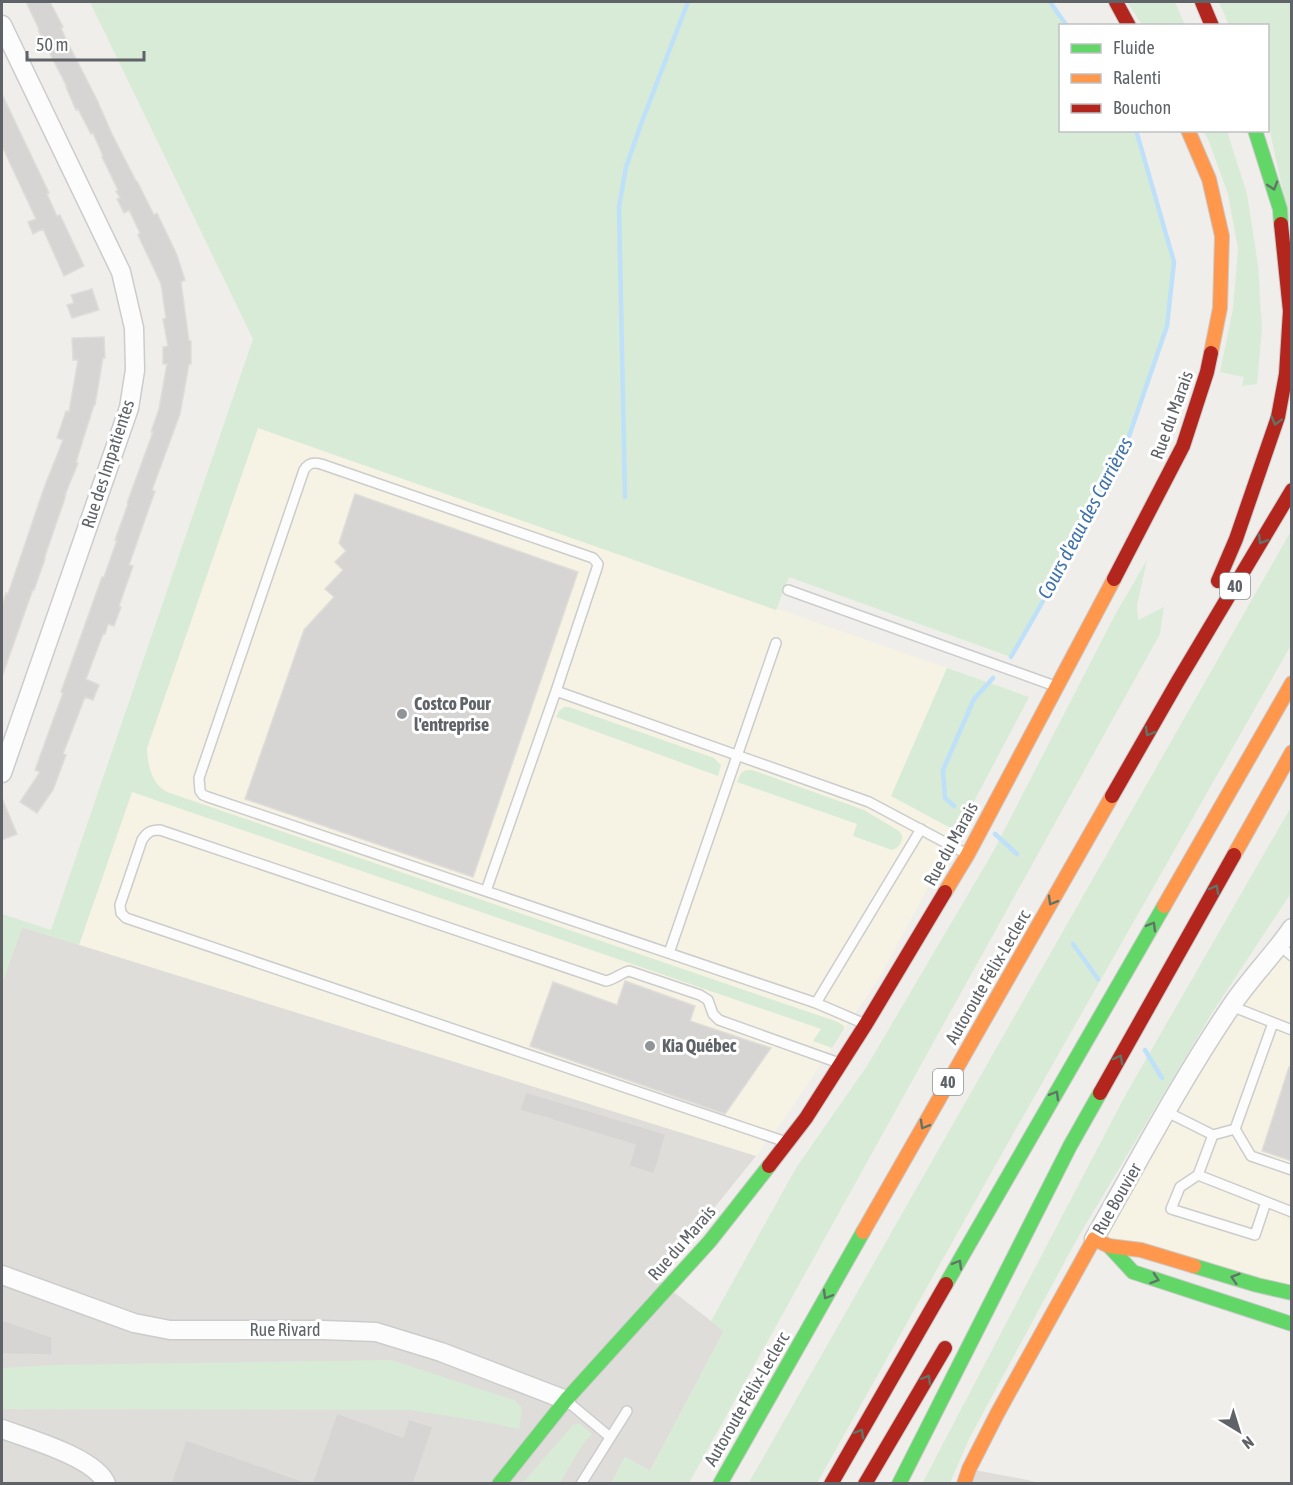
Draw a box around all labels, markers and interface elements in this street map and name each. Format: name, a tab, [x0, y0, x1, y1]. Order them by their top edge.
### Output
scale bar	[27, 24, 144, 62]
legend	[1059, 24, 1269, 132]
text: 50 m	[36, 34, 68, 55]
text: Fluide	[1113, 37, 1155, 58]
text: Ralenti	[1113, 67, 1161, 88]
text: Bouchon	[1113, 97, 1171, 118]
one-way arrow	[1266, 180, 1278, 191]
street label: Rue du Marais	[1146, 368, 1197, 462]
street label: Rue des Impatientes	[77, 397, 138, 531]
one-way arrow	[1271, 415, 1283, 426]
water label: Cours d'eau des Carrières	[1032, 433, 1137, 602]
one-way arrow	[1257, 534, 1269, 544]
road number: 40	[1220, 573, 1250, 599]
place label: Costco Pour l'entreprise	[414, 693, 491, 735]
marker: Costco Pour l'entreprise	[395, 707, 409, 721]
one-way arrow	[1145, 726, 1156, 736]
street label: Rue du Marais	[919, 798, 982, 889]
one-way arrow	[1208, 884, 1219, 895]
one-way arrow	[1048, 895, 1059, 905]
street label: Autoroute Félix-Leclerc	[941, 906, 1035, 1048]
one-way arrow	[1145, 922, 1156, 932]
place label: Kia Québec	[662, 1035, 737, 1056]
marker: Kia Québec	[643, 1039, 657, 1053]
one-way arrow	[1112, 1055, 1124, 1065]
road number: 40	[933, 1069, 963, 1095]
one-way arrow	[1048, 1091, 1059, 1101]
one-way arrow	[920, 1119, 931, 1129]
street label: Rue Bouvier	[1088, 1159, 1146, 1238]
street label: Rue du Marais	[643, 1201, 720, 1284]
one-way arrow	[950, 1260, 962, 1270]
one-way arrow	[1149, 1272, 1160, 1285]
one-way arrow	[1230, 1273, 1241, 1285]
one-way arrow	[823, 1288, 834, 1299]
street label: Rue Rivard	[250, 1319, 320, 1340]
street label: Autoroute Félix-Leclerc	[700, 1328, 794, 1470]
one-way arrow	[919, 1375, 931, 1385]
north arrow	[1209, 1401, 1269, 1461]
one-way arrow	[853, 1429, 865, 1439]
text: N	[1239, 1433, 1258, 1453]

